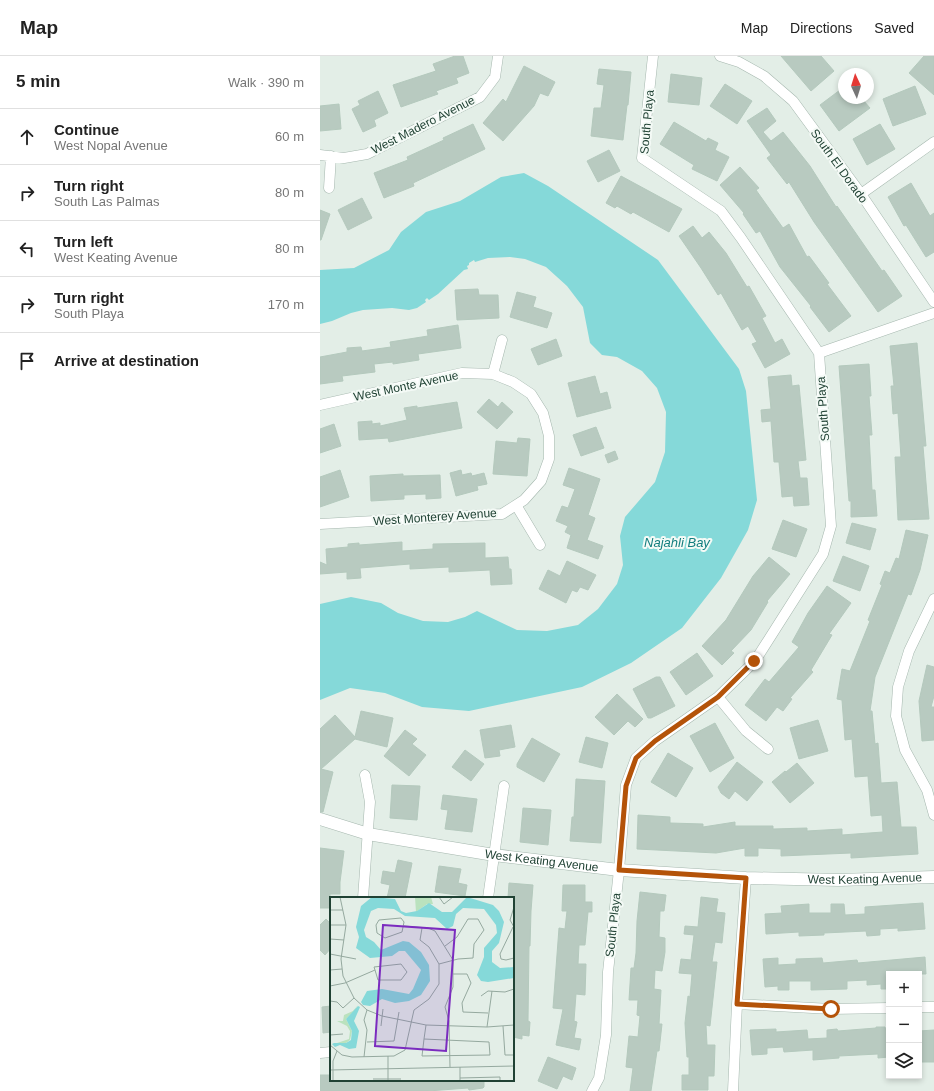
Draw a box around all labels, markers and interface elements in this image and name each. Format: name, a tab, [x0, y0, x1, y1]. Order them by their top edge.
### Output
text: Map	[20, 17, 58, 38]
text: Map	[741, 20, 768, 36]
text: Directions	[790, 20, 852, 36]
text: Saved	[874, 20, 914, 36]
north arrow	[838, 68, 874, 104]
text: 5 min	[16, 72, 60, 91]
text: Walk · 390 m	[228, 75, 304, 90]
street label: South Playa	[637, 89, 657, 155]
street label: West Madero Avenue	[369, 93, 477, 157]
text: Continue	[54, 121, 119, 138]
icon: ahead	[16, 126, 38, 148]
street label: South El Dorado	[807, 126, 871, 206]
text: 60 m	[275, 129, 304, 144]
text: West Nopal Avenue	[54, 138, 168, 153]
text: Turn right	[54, 177, 124, 194]
icon: right	[16, 182, 38, 204]
text: 80 m	[275, 185, 304, 200]
text: South Las Palmas	[54, 194, 160, 209]
text: Turn left	[54, 233, 113, 250]
icon: left	[16, 238, 38, 260]
text: 80 m	[275, 241, 304, 256]
text: West Keating Avenue	[54, 250, 178, 265]
text: Turn right	[54, 289, 124, 306]
icon: right	[16, 294, 38, 316]
text: 170 m	[268, 297, 304, 312]
text: South Playa	[54, 306, 124, 321]
icon: arrive	[16, 350, 38, 372]
text: Arrive at destination	[54, 352, 199, 369]
street label: West Monte Avenue	[352, 368, 460, 404]
street label: South Playa	[814, 376, 832, 442]
street label: West Monterey Avenue	[373, 506, 497, 528]
water label: Najahli Bay	[644, 535, 711, 550]
route end	[745, 652, 763, 670]
street label: West Keating Avenue	[484, 847, 600, 875]
street label: West Keating Avenue	[807, 870, 923, 887]
street label: South Playa	[603, 892, 623, 958]
inset map	[330, 897, 514, 1081]
map controls	[886, 971, 922, 1079]
button: +	[886, 971, 922, 1007]
route start	[822, 1000, 840, 1018]
button: −	[886, 1007, 922, 1043]
button: layers	[886, 1043, 922, 1079]

